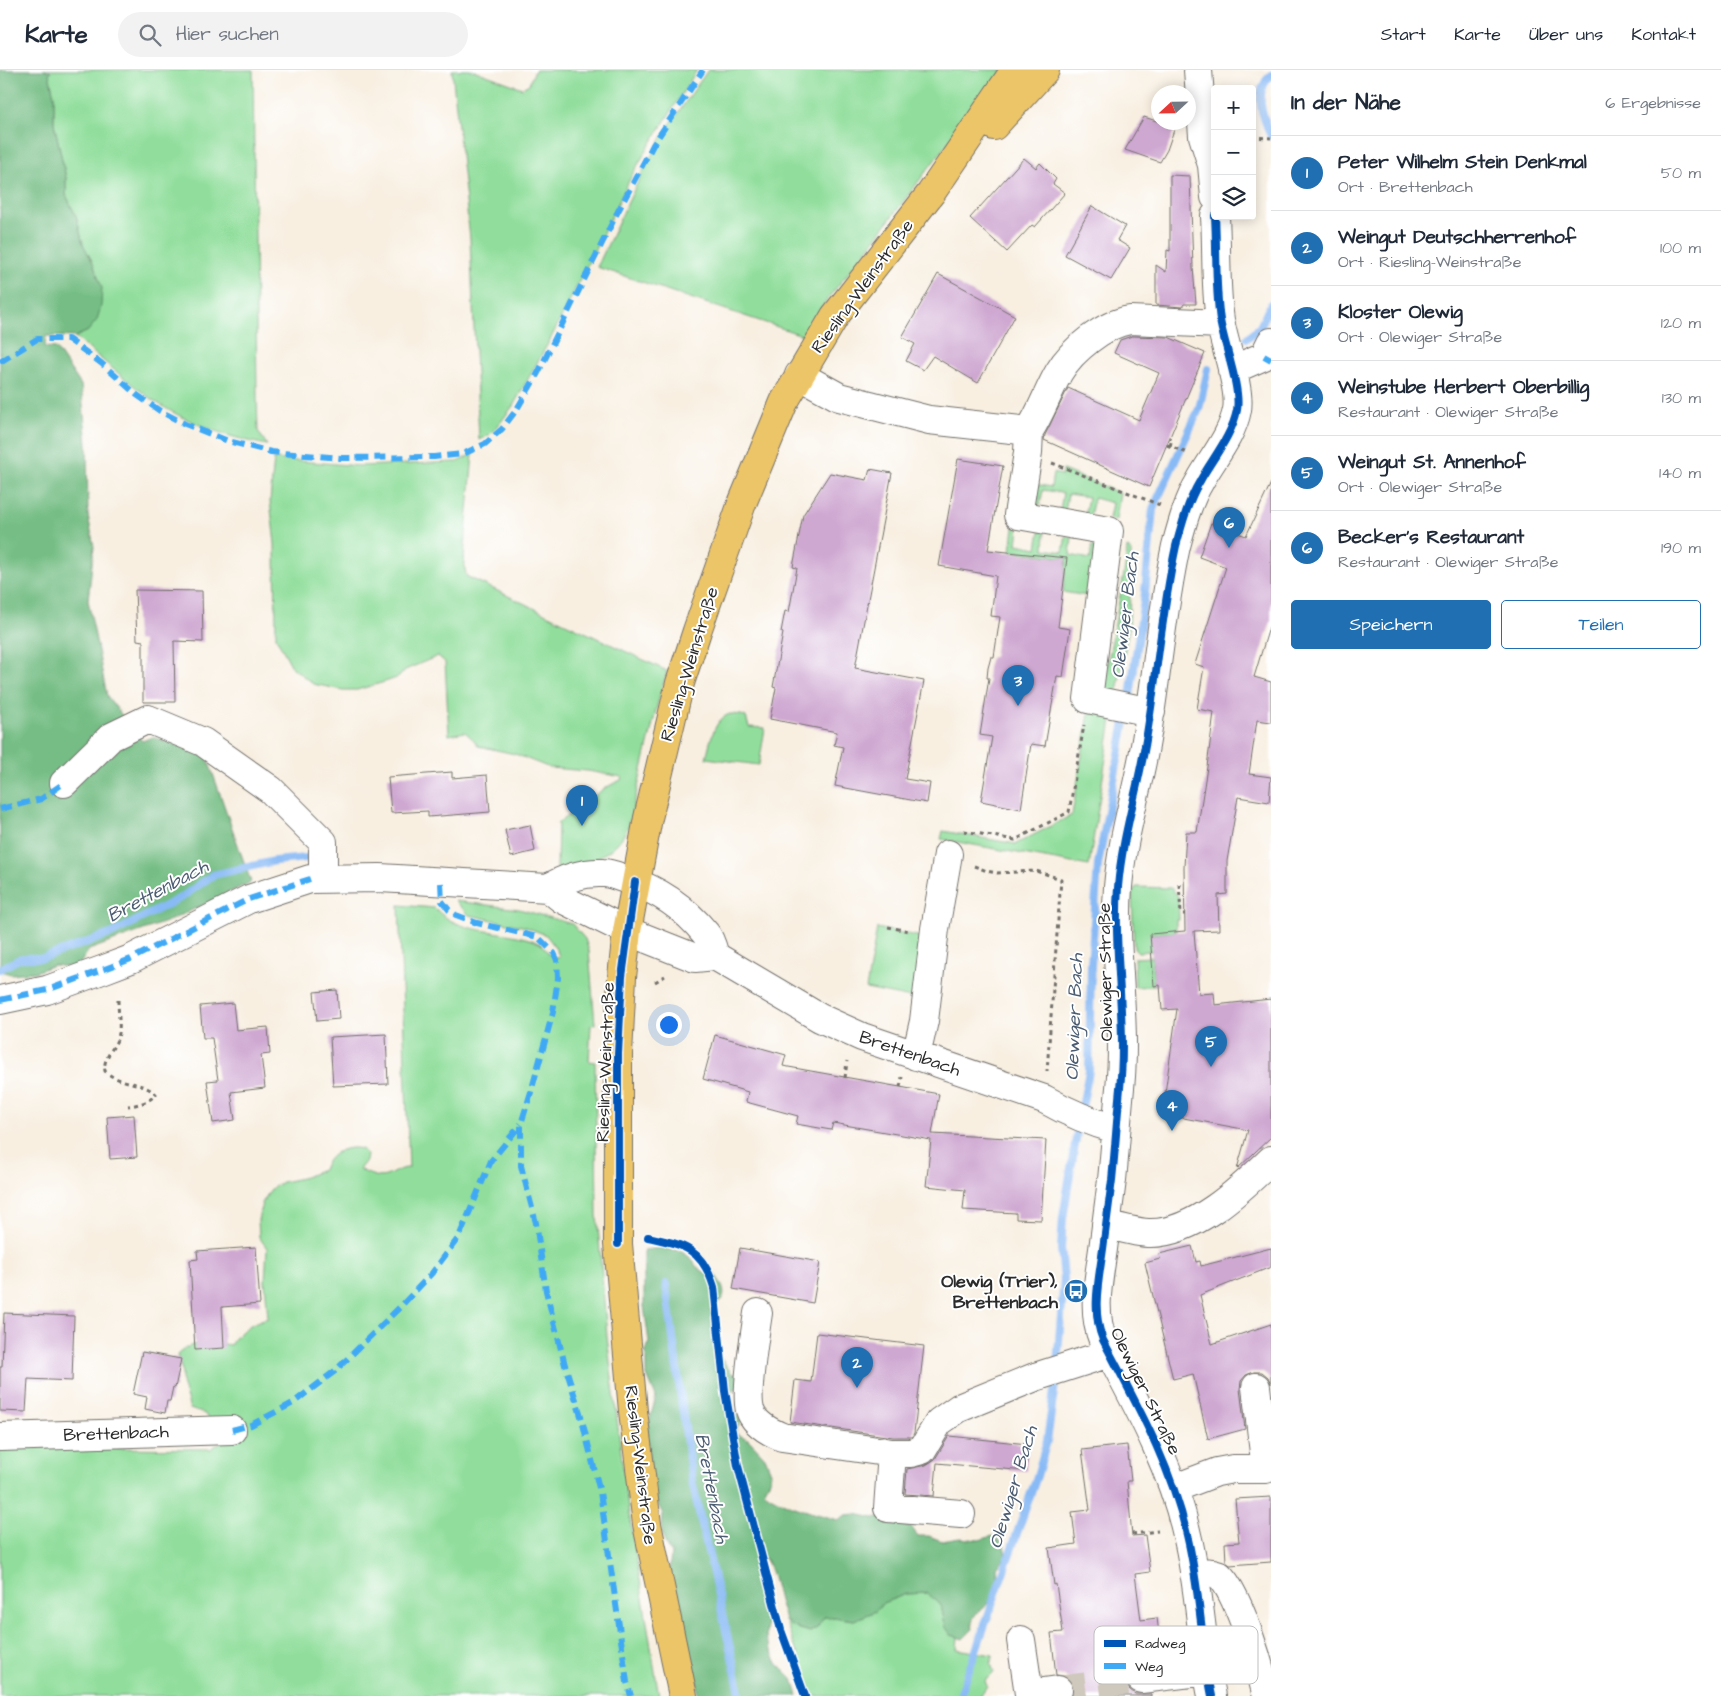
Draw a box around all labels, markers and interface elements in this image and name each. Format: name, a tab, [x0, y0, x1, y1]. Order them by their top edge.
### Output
search box	[118, 12, 468, 57]
text: Karte	[25, 18, 88, 52]
icon: search	[136, 21, 164, 49]
text: Hier suchen	[176, 21, 279, 48]
text: Start	[1381, 22, 1426, 47]
text: Karte	[1454, 22, 1501, 47]
text: Über uns	[1529, 22, 1603, 47]
text: Kontakt	[1631, 22, 1696, 47]
north arrow	[1151, 85, 1196, 130]
map controls	[1211, 85, 1256, 220]
button: +	[1211, 85, 1256, 130]
text: In der Nähe	[1291, 88, 1401, 117]
text: 6 Ergebnisse	[1605, 92, 1701, 114]
button: −	[1211, 130, 1256, 175]
text: Peter Wilhelm Stein Denkmal	[1338, 149, 1587, 176]
text: 1	[1306, 162, 1308, 184]
text: 50 m	[1661, 162, 1701, 184]
button: layers	[1211, 175, 1256, 220]
text: Ort · Brettenbach	[1338, 176, 1473, 198]
street label: Riesling-Weinstraße	[805, 214, 921, 359]
text: Weingut Deutschherrenhof	[1338, 224, 1576, 251]
text: 2	[1302, 237, 1312, 259]
text: 100 m	[1660, 237, 1701, 259]
text: Ort · Riesling-Weinstraße	[1338, 251, 1521, 273]
text: Kloster Olewig	[1338, 299, 1463, 326]
text: 3	[1303, 312, 1311, 334]
text: 120 m	[1661, 312, 1701, 334]
text: Ort · Olewiger Straße	[1338, 326, 1502, 348]
text: Weinstube Herbert Oberbillig	[1338, 374, 1589, 401]
text: 4	[1302, 387, 1312, 409]
text: 130 m	[1662, 387, 1701, 409]
text: Restaurant · Olewiger Straße	[1338, 401, 1558, 423]
text: Weingut St. Annenhof	[1338, 449, 1526, 476]
text: 5	[1301, 462, 1313, 484]
text: 140 m	[1659, 462, 1701, 484]
text: Ort · Olewiger Straße	[1338, 476, 1502, 498]
pin: 6	[1213, 507, 1245, 548]
text: Becker's Restaurant	[1338, 524, 1524, 551]
text: 6	[1302, 537, 1312, 559]
text: 190 m	[1661, 537, 1701, 559]
water label: Olewiger Bach	[1104, 549, 1147, 680]
text: Restaurant · Olewiger Straße	[1338, 551, 1558, 573]
street label: Riesling-Weinstraße	[654, 584, 726, 745]
button: Speichern	[1291, 600, 1491, 649]
button: Teilen	[1501, 600, 1701, 649]
pin: 3	[1002, 665, 1034, 706]
pin: 1	[566, 785, 598, 826]
water label: Brettenbach	[102, 853, 215, 929]
street label: Olewiger Straße	[1092, 902, 1120, 1041]
water label: Olewiger Bach	[1059, 952, 1090, 1081]
street label: Riesling-Weinstraße	[590, 981, 622, 1142]
your location	[656, 1012, 682, 1038]
street label: Brettenbach	[856, 1025, 964, 1082]
pin: 5	[1195, 1026, 1227, 1067]
pin: 4	[1156, 1090, 1188, 1131]
place label: Olewig (Trier), Brettenbach	[941, 1269, 1059, 1315]
bus stop icon: Olewig (Trier), Brettenbach	[1063, 1278, 1089, 1304]
street label: Olewiger Straße	[1103, 1323, 1187, 1460]
pin: 2	[841, 1347, 873, 1388]
street label: Riesling-Weinstraße	[617, 1384, 663, 1546]
street label: Brettenbach	[63, 1419, 169, 1448]
water label: Olewiger Bach	[982, 1421, 1045, 1552]
water label: Brettenbach	[688, 1431, 736, 1547]
legend	[1094, 1626, 1258, 1684]
text: Radweg	[1135, 1634, 1185, 1654]
text: Weg	[1135, 1657, 1163, 1677]

